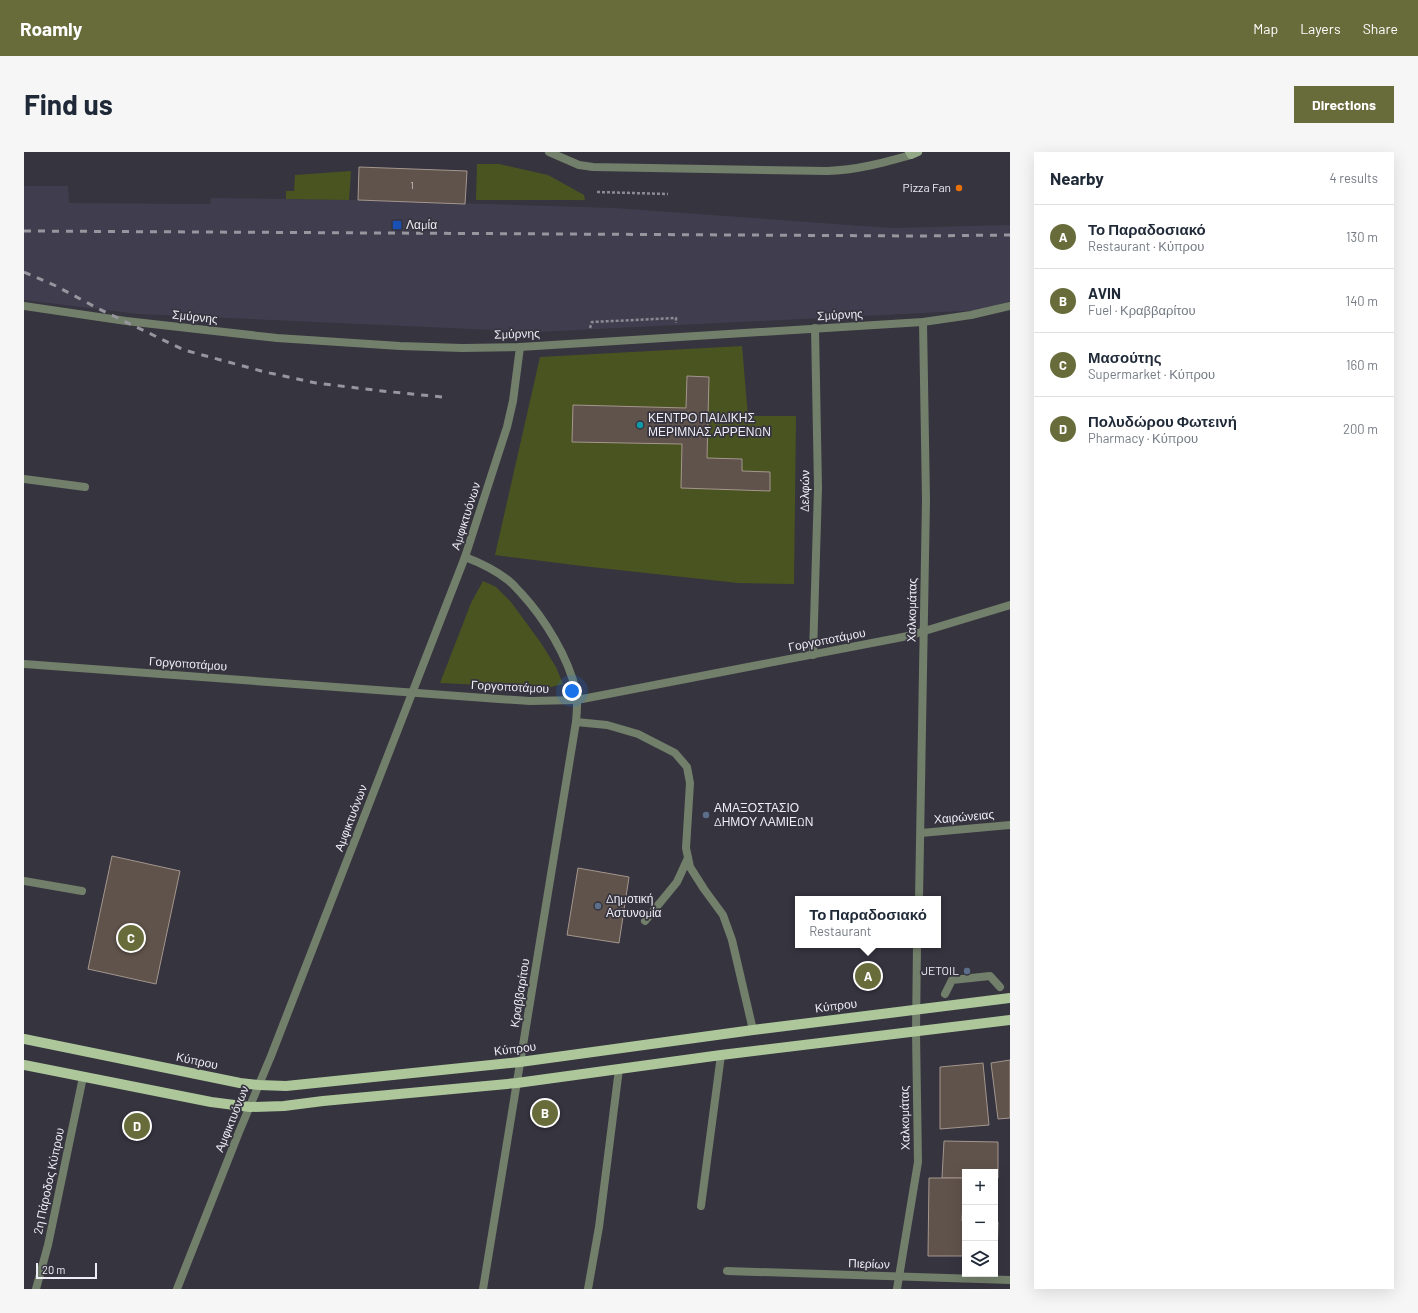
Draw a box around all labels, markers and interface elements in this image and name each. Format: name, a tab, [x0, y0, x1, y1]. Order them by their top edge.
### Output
text: Roamly	[20, 17, 82, 40]
text: Map	[1253, 20, 1278, 37]
text: Layers	[1300, 20, 1341, 37]
text: Share	[1363, 20, 1398, 37]
button: Directions	[1294, 86, 1394, 123]
text: Find us	[24, 87, 113, 121]
text: Nearby	[1050, 168, 1104, 188]
text: 4 results	[1330, 170, 1378, 186]
house number: 1	[410, 179, 414, 191]
place label: Pizza Fan	[903, 180, 951, 194]
marker: Pizza Fan	[954, 183, 964, 193]
place label: Λαμία	[406, 217, 437, 231]
marker: Λαμία	[391, 219, 403, 231]
text: Το Παραδοσιακό	[1088, 220, 1206, 238]
text: A	[1059, 229, 1067, 245]
text: 130 m	[1346, 229, 1378, 245]
text: Restaurant · Κύπρου	[1088, 238, 1204, 254]
text: AVIN	[1088, 284, 1121, 302]
text: B	[1059, 293, 1067, 309]
text: 140 m	[1346, 293, 1378, 309]
text: Fuel · Κραββαρίτου	[1088, 302, 1196, 318]
street label: Σμύρνης	[817, 306, 863, 323]
street label: Σμύρνης	[171, 307, 219, 326]
street label: Σμύρνης	[494, 325, 540, 342]
text: Μασούτης	[1088, 348, 1162, 366]
text: C	[1059, 357, 1067, 373]
text: 160 m	[1346, 357, 1378, 373]
text: Supermarket · Κύπρου	[1088, 366, 1215, 382]
place label: ΚΕΝΤΡΟ ΠΑΙΔΙΚΗΣ ΜΕΡΙΜΝΑΣ ΑΡΡΕΝΩΝ	[648, 410, 771, 438]
text: Πολυδώρου Φωτεινή	[1088, 412, 1237, 430]
marker: ΚΕΝΤΡΟ ΠΑΙΔΙΚΗΣ ΜΕΡΙΜΝΑΣ ΑΡΡΕΝΩΝ	[635, 420, 645, 430]
text: D	[1059, 421, 1067, 437]
text: 200 m	[1343, 421, 1378, 437]
text: Pharmacy · Κύπρου	[1088, 430, 1198, 446]
street label: Δελφών	[797, 470, 812, 512]
street label: Αμφικτυόνων	[448, 480, 484, 552]
street label: Χαλκομάτας	[903, 578, 920, 642]
street label: Γοργοποτάμου	[787, 625, 867, 654]
street label: Γοργοποτάμου	[148, 653, 228, 674]
street label: Γοργοποτάμου	[471, 677, 550, 696]
your location	[562, 681, 582, 701]
street label: Αμφικτυόνων	[331, 782, 370, 853]
place label: ΑΜΑΞΟΣΤΑΣΙΟ ΔΗΜΟΥ ΛΑΜΙΕΩΝ	[714, 800, 813, 828]
street label: Χαιρώνειας	[933, 806, 995, 827]
marker: ΑΜΑΞΟΣΤΑΣΙΟ ΔΗΜΟΥ ΛΑΜΙΕΩΝ	[701, 810, 711, 820]
place label: Δημοτική Αστυνομία	[606, 891, 662, 919]
popup	[795, 896, 941, 948]
marker: Δημοτική Αστυνομία	[593, 901, 603, 911]
text: Το Παραδοσιακό	[809, 905, 927, 923]
pin: C	[118, 923, 144, 953]
text: Restaurant	[809, 923, 872, 939]
street label: Κραββαρίτου	[507, 957, 532, 1029]
pin: A	[855, 961, 881, 991]
place label: JETOIL	[921, 963, 959, 977]
marker: JETOIL	[962, 966, 972, 976]
street label: Κύπρου	[814, 995, 858, 1016]
street label: Κύπρου	[493, 1038, 537, 1059]
street label: Κύπρου	[175, 1049, 219, 1072]
street label: Αμφικτυόνων	[211, 1083, 252, 1154]
street label: Χαλκομάτας	[896, 1086, 913, 1150]
pin: B	[532, 1098, 558, 1128]
pin: D	[124, 1111, 150, 1141]
street label: 2η Πάροδος Κύπρου	[30, 1126, 67, 1236]
map controls	[962, 1169, 998, 1277]
button: +	[962, 1169, 998, 1205]
button: −	[962, 1205, 998, 1241]
button: layers	[962, 1241, 998, 1277]
street label: Πιερίων	[848, 1255, 890, 1272]
scale bar	[36, 1261, 97, 1280]
text: 20 m	[42, 1263, 65, 1276]

